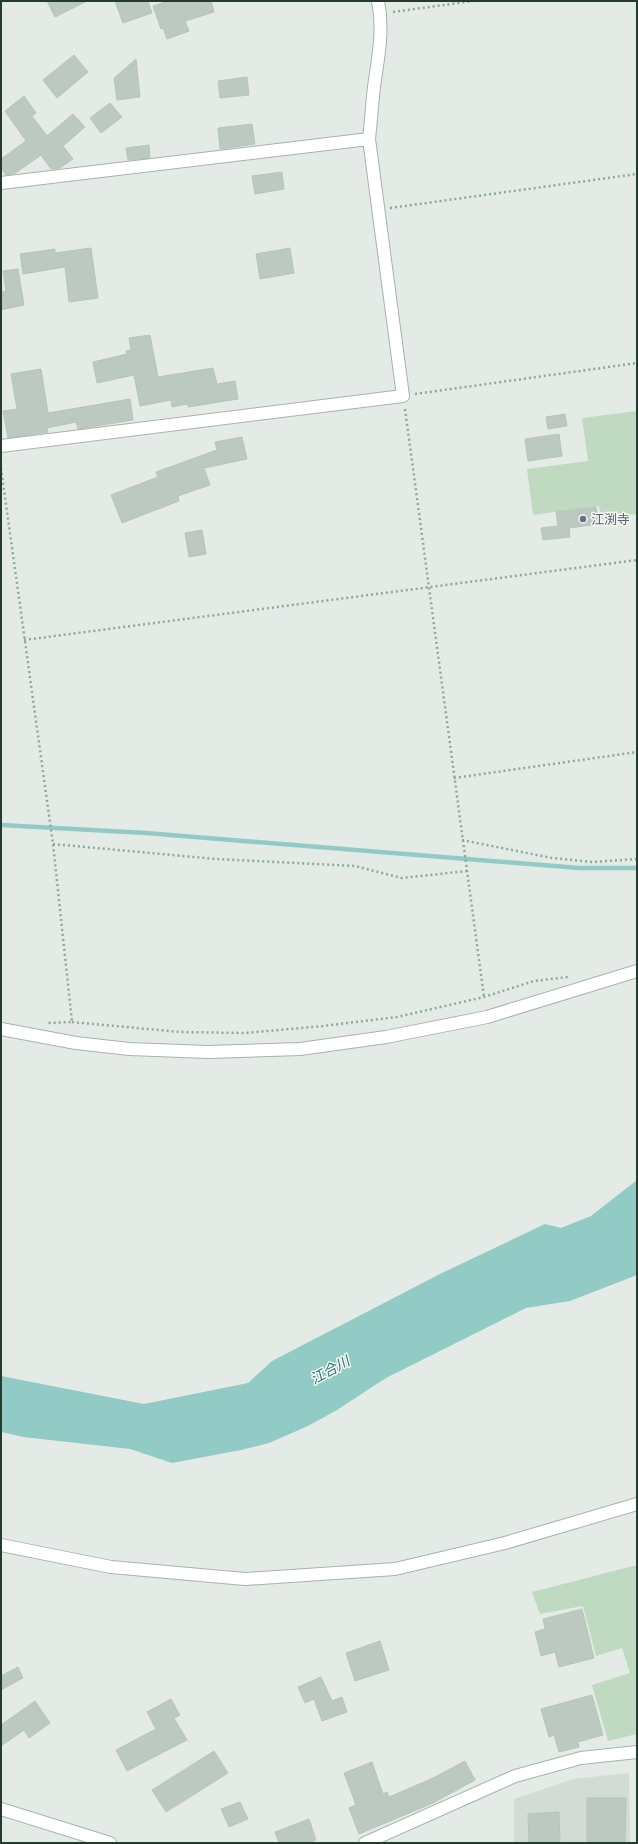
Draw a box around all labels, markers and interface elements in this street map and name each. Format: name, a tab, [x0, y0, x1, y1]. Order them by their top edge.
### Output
place label: 江渕寺	[591, 511, 630, 527]
marker: 江渕寺	[578, 514, 588, 524]
water label: 江合川	[307, 1351, 354, 1387]

